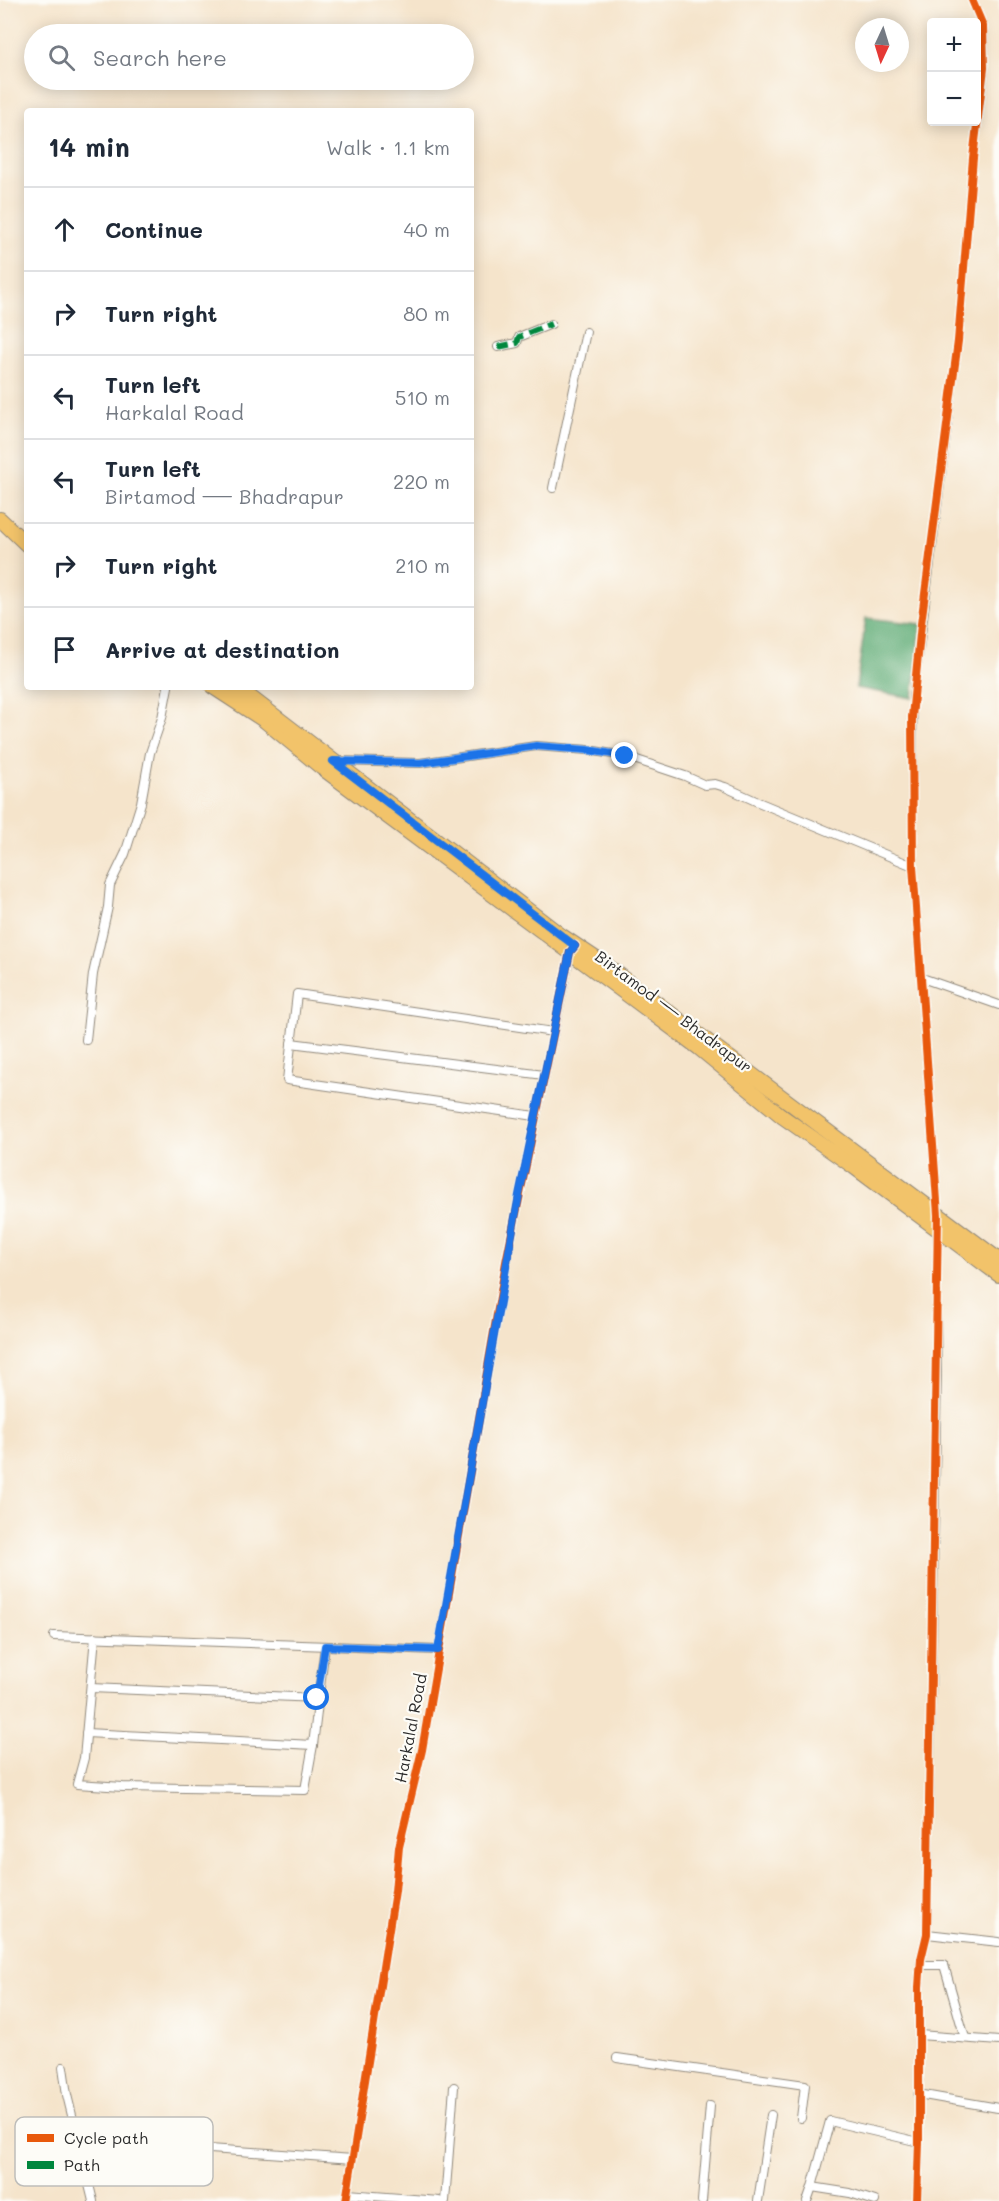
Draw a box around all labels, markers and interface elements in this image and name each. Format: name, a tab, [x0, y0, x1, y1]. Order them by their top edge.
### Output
north arrow	[855, 18, 909, 72]
map controls	[927, 18, 981, 126]
button: +	[927, 18, 981, 72]
search box	[24, 24, 474, 90]
icon: search	[45, 41, 78, 74]
text: Search here	[93, 43, 227, 72]
button: −	[927, 72, 981, 126]
text: 14 min	[48, 130, 130, 164]
text: Walk · 1.1 km	[326, 134, 450, 160]
icon: ahead	[48, 213, 81, 246]
text: Continue	[105, 215, 203, 244]
text: 40 m	[404, 216, 450, 242]
icon: right	[48, 297, 81, 330]
text: Turn right	[105, 299, 217, 328]
text: 80 m	[403, 300, 450, 326]
text: Turn left	[105, 370, 201, 399]
icon: left	[48, 381, 81, 414]
text: 510 m	[395, 384, 450, 410]
text: Harkalal Road	[105, 399, 244, 425]
text: Turn left	[105, 454, 201, 483]
icon: left	[48, 465, 81, 498]
text: 220 m	[393, 468, 450, 494]
text: Birtamod — Bhadrapur	[105, 483, 344, 509]
icon: right	[48, 549, 81, 582]
text: Turn right	[105, 551, 217, 580]
text: 210 m	[395, 552, 450, 578]
icon: arrive	[48, 633, 81, 666]
text: Arrive at destination	[105, 635, 340, 664]
route end	[611, 742, 637, 768]
street label: Birtamod — Bhadrapur	[591, 945, 757, 1077]
street label: Harkalal Road	[389, 1672, 431, 1784]
route start	[303, 1684, 329, 1710]
legend	[15, 2117, 213, 2186]
text: Cycle path	[64, 2127, 148, 2148]
text: Path	[64, 2154, 100, 2175]

